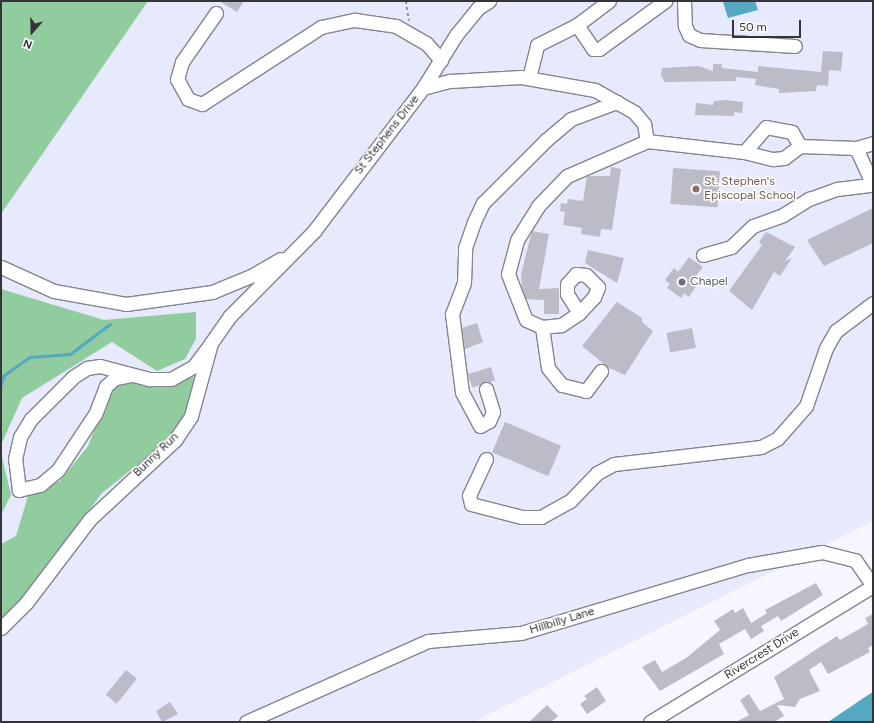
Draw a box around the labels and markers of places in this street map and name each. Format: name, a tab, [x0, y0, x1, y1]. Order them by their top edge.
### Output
place label: St. Stephen's Episcopal School	[704, 175, 796, 203]
marker: St. Stephen's Episcopal School	[691, 184, 701, 194]
place label: Chapel	[690, 275, 728, 289]
marker: Chapel	[677, 277, 687, 287]

